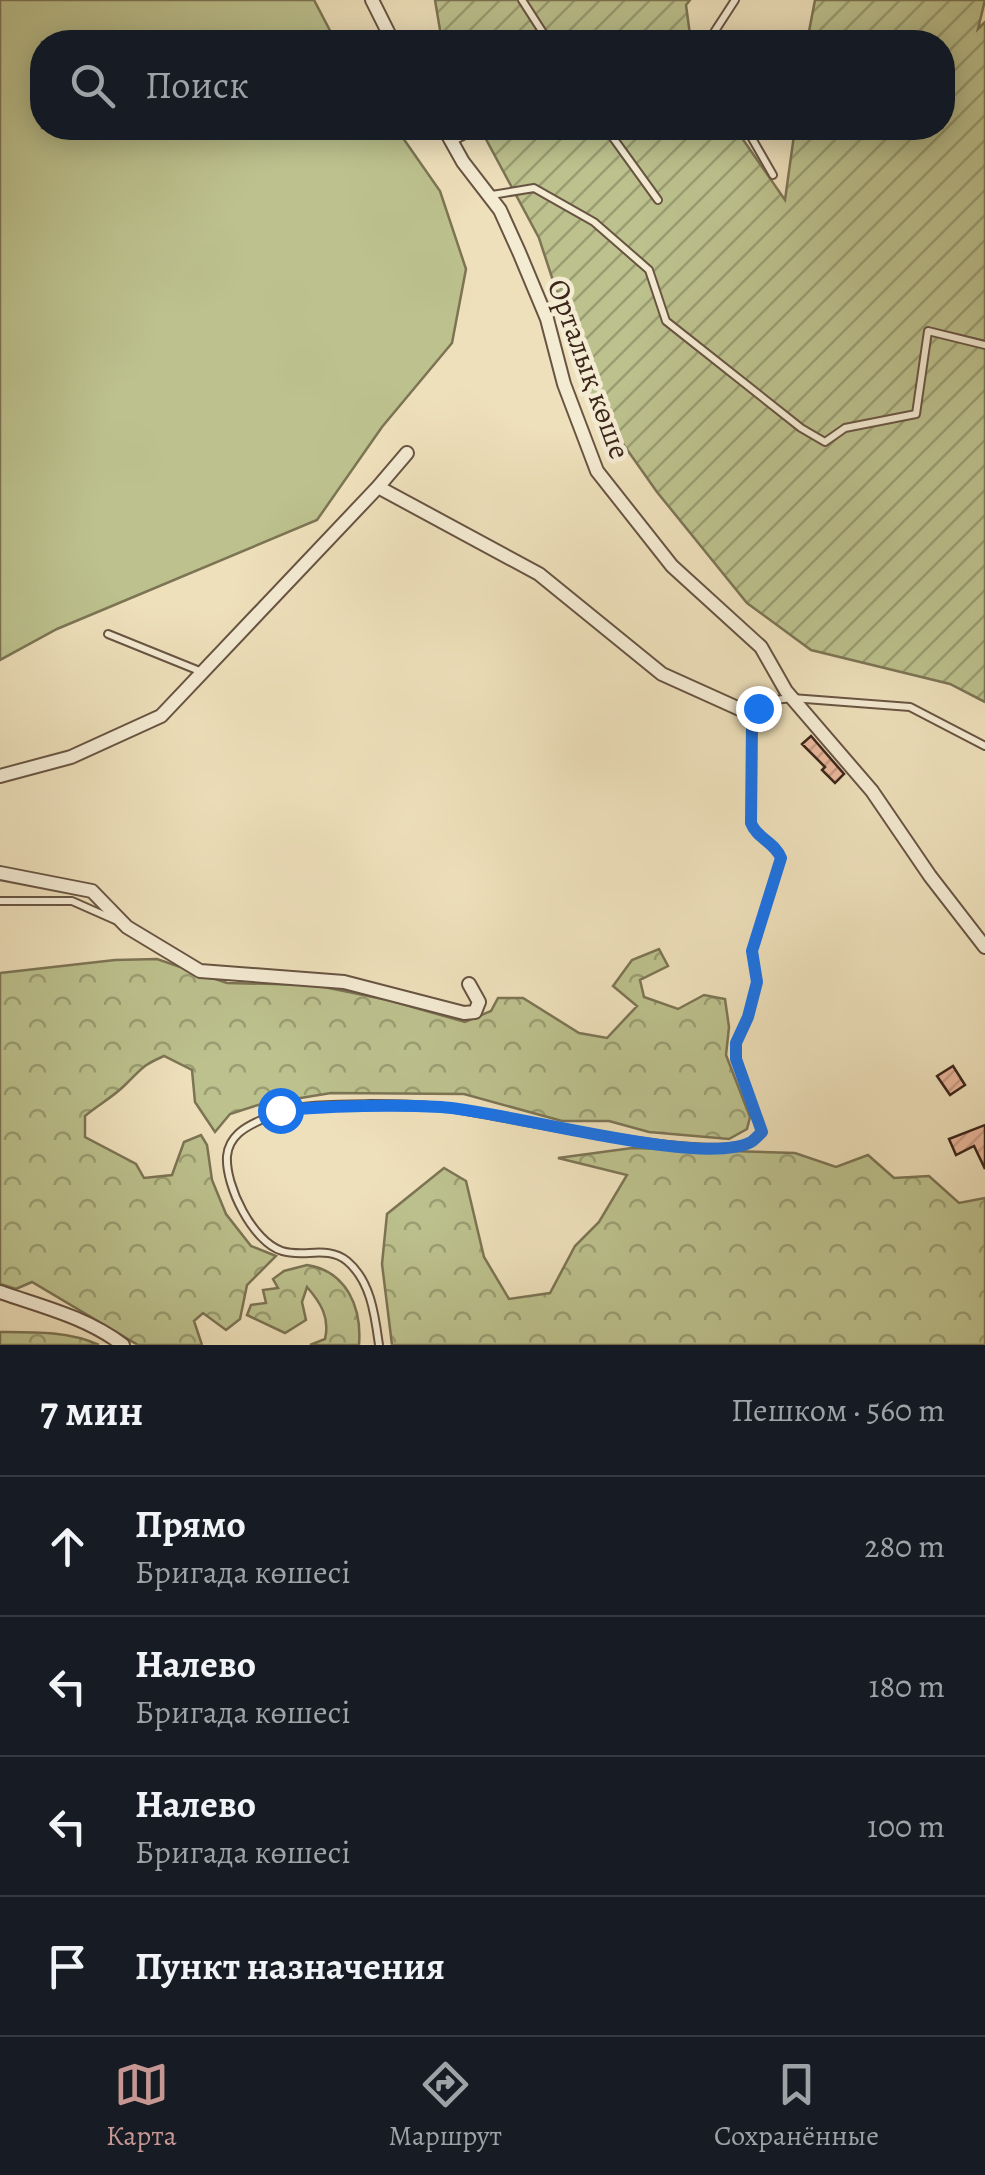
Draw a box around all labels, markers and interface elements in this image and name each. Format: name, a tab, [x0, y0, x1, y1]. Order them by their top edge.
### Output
search box	[30, 30, 955, 140]
icon: search	[65, 58, 120, 113]
text: Поиск	[145, 59, 249, 111]
street label: Орталық көше	[538, 273, 640, 465]
route end	[736, 686, 782, 732]
route start	[258, 1088, 304, 1134]
text: 7 мин	[40, 1382, 143, 1439]
text: Пешком · 560 m	[731, 1388, 945, 1432]
text: Прямо	[135, 1498, 246, 1550]
icon: ahead	[40, 1519, 95, 1574]
text: 280 m	[864, 1524, 945, 1568]
text: Бригада көшесі	[135, 1550, 351, 1594]
text: Налево	[135, 1638, 256, 1690]
icon: left	[40, 1659, 95, 1714]
text: 180 m	[869, 1664, 945, 1708]
text: Бригада көшесі	[135, 1690, 351, 1734]
text: Налево	[135, 1778, 256, 1830]
icon: left	[40, 1799, 95, 1854]
text: 100 m	[867, 1804, 945, 1848]
text: Бригада көшесі	[135, 1830, 351, 1874]
icon: arrive	[40, 1939, 95, 1994]
text: Пункт назначения	[135, 1940, 445, 1992]
tab: Карта	[106, 2057, 177, 2155]
tab: Маршрут	[389, 2057, 502, 2155]
tab: Сохранённые	[714, 2057, 879, 2155]

